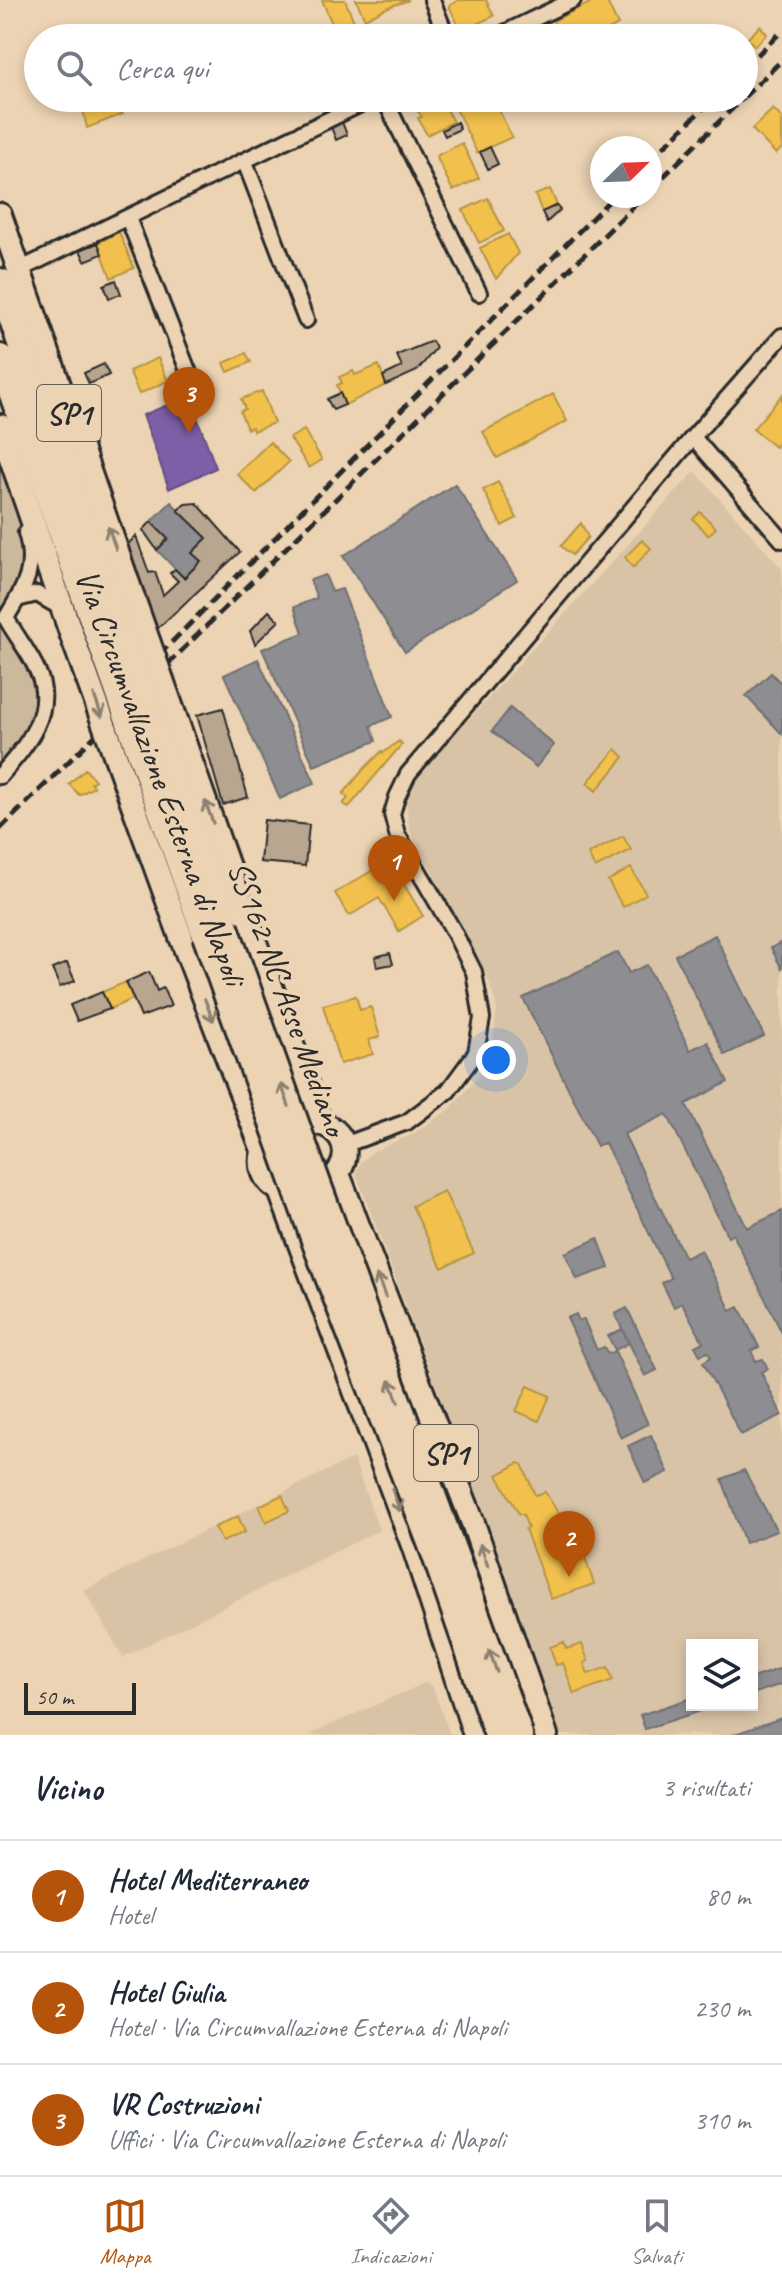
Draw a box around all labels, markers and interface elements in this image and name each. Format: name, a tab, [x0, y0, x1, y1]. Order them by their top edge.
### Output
search box	[24, 24, 758, 112]
icon: search	[52, 46, 96, 90]
text: Cerca qui	[116, 49, 209, 87]
north arrow	[590, 136, 662, 208]
pin: 3	[163, 367, 215, 433]
road number: SP1	[37, 385, 101, 441]
one-way arrow	[104, 526, 119, 551]
street label: Via Circumvallazione Esterna di Napoli	[66, 563, 258, 995]
one-way arrow	[92, 693, 106, 718]
one-way arrow	[201, 801, 215, 825]
pin: 1	[368, 835, 420, 901]
street label: SS162 NC Asse Mediano	[218, 855, 359, 1145]
one-way arrow	[203, 997, 217, 1022]
your location	[476, 1040, 516, 1080]
one-way arrow	[276, 1082, 291, 1107]
one-way arrow	[373, 1274, 387, 1299]
one-way arrow	[386, 1379, 400, 1404]
road number: SP1	[414, 1425, 478, 1481]
one-way arrow	[390, 1487, 404, 1512]
pin: 2	[543, 1511, 595, 1577]
one-way arrow	[476, 1543, 491, 1568]
map controls	[686, 1639, 758, 1711]
button: layers	[686, 1639, 758, 1711]
one-way arrow	[485, 1649, 500, 1674]
scale bar	[24, 1679, 136, 1715]
text: 50 m	[36, 1683, 73, 1711]
text: Vicino	[32, 1766, 102, 1809]
text: 3 risultati	[662, 1771, 750, 1804]
text: Hotel Mediterraneo	[108, 1861, 307, 1899]
text: 1	[52, 1880, 64, 1913]
text: 80 m	[706, 1880, 750, 1913]
text: Hotel	[108, 1899, 153, 1932]
text: Hotel Giulia	[108, 1973, 225, 2011]
text: 2	[52, 1992, 64, 2025]
text: 230 m	[694, 1992, 750, 2025]
text: Hotel · Via Circumvallazione Esterna di Napoli	[108, 2011, 507, 2044]
text: VR Costruzioni	[108, 2085, 259, 2123]
text: 3	[52, 2104, 64, 2137]
text: 310 m	[694, 2104, 750, 2137]
text: Uffici · Via Circumvallazione Esterna di Napoli	[108, 2123, 505, 2156]
tab: Mappa	[100, 2194, 151, 2270]
tab: Indicazioni	[350, 2194, 431, 2270]
tab: Salvati	[631, 2194, 682, 2270]

